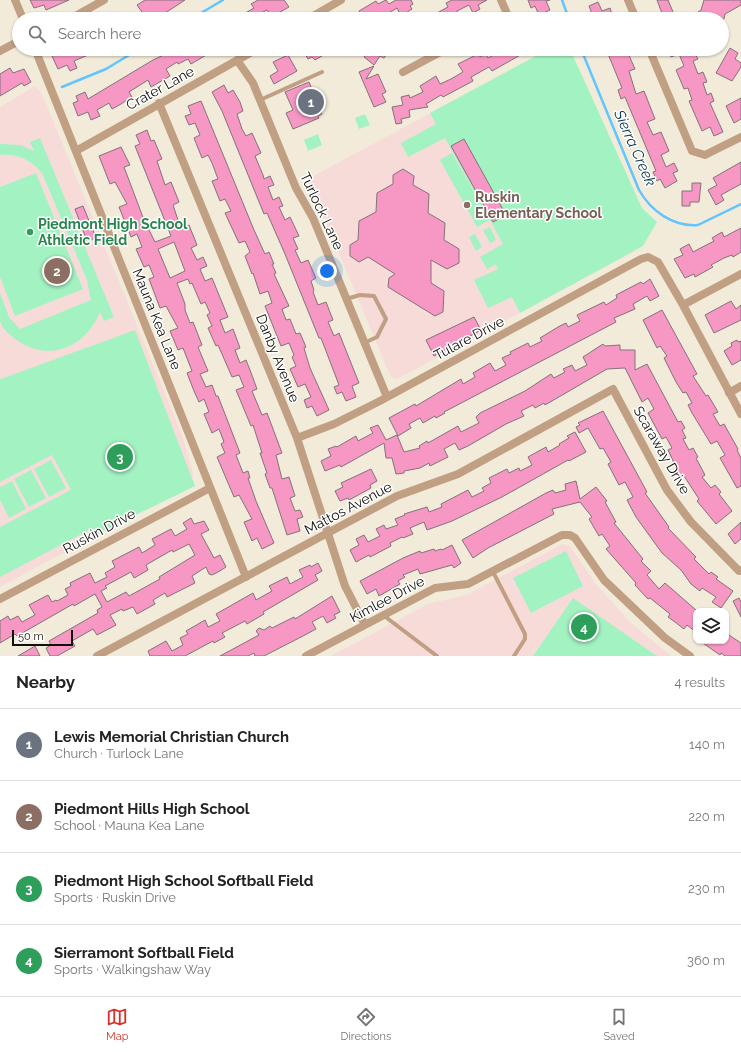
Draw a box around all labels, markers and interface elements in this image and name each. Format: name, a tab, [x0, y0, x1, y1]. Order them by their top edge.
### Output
search box	[12, 12, 729, 56]
icon: search	[26, 23, 48, 45]
text: Search here	[58, 25, 141, 43]
street label: Crater Lane	[123, 63, 197, 113]
pin: 1	[298, 87, 324, 117]
water label: Sierra Creek	[610, 106, 660, 189]
street label: Turlock Lane	[297, 170, 347, 252]
place label: Ruskin Elementary School	[475, 189, 603, 221]
marker: Ruskin Elementary School	[462, 200, 472, 210]
place label: Piedmont High School Athletic Field	[38, 216, 188, 248]
marker: Piedmont High School Athletic Field	[25, 227, 35, 237]
pin: 2	[44, 256, 70, 286]
your location	[317, 261, 337, 281]
street label: Mauna Kea Lane	[129, 266, 185, 372]
street label: Danby Avenue	[253, 312, 303, 404]
street label: Tulare Drive	[431, 313, 507, 363]
street label: Scaraway Drive	[630, 403, 694, 497]
pin: 3	[107, 442, 133, 472]
street label: Mattos Avenue	[302, 478, 394, 538]
street label: Ruskin Drive	[60, 505, 138, 557]
street label: Kimlee Drive	[347, 573, 427, 625]
map controls	[693, 608, 729, 644]
button: layers	[693, 608, 729, 644]
pin: 4	[571, 612, 597, 642]
scale bar	[12, 628, 73, 647]
text: 50 m	[18, 630, 44, 643]
text: Nearby	[16, 672, 75, 692]
text: 4 results	[674, 675, 725, 690]
text: Lewis Memorial Christian Church	[54, 728, 289, 746]
text: 1	[26, 737, 32, 752]
text: 140 m	[689, 737, 725, 752]
text: Church · Turlock Lane	[54, 746, 184, 761]
text: Piedmont Hills High School	[54, 800, 250, 818]
text: 2	[25, 809, 33, 824]
text: 220 m	[688, 809, 725, 824]
text: School · Mauna Kea Lane	[54, 818, 204, 833]
text: Piedmont High School Softball Field	[54, 872, 313, 890]
text: 3	[25, 881, 33, 896]
text: 230 m	[688, 881, 725, 896]
text: Sports · Ruskin Drive	[54, 890, 176, 905]
text: Sierramont Softball Field	[54, 944, 234, 962]
text: 4	[25, 953, 33, 968]
text: 360 m	[687, 953, 725, 968]
text: Sports · Walkingshaw Way	[54, 962, 211, 977]
tab: Map	[106, 1006, 128, 1043]
tab: Directions	[341, 1006, 391, 1043]
tab: Saved	[603, 1006, 635, 1043]

